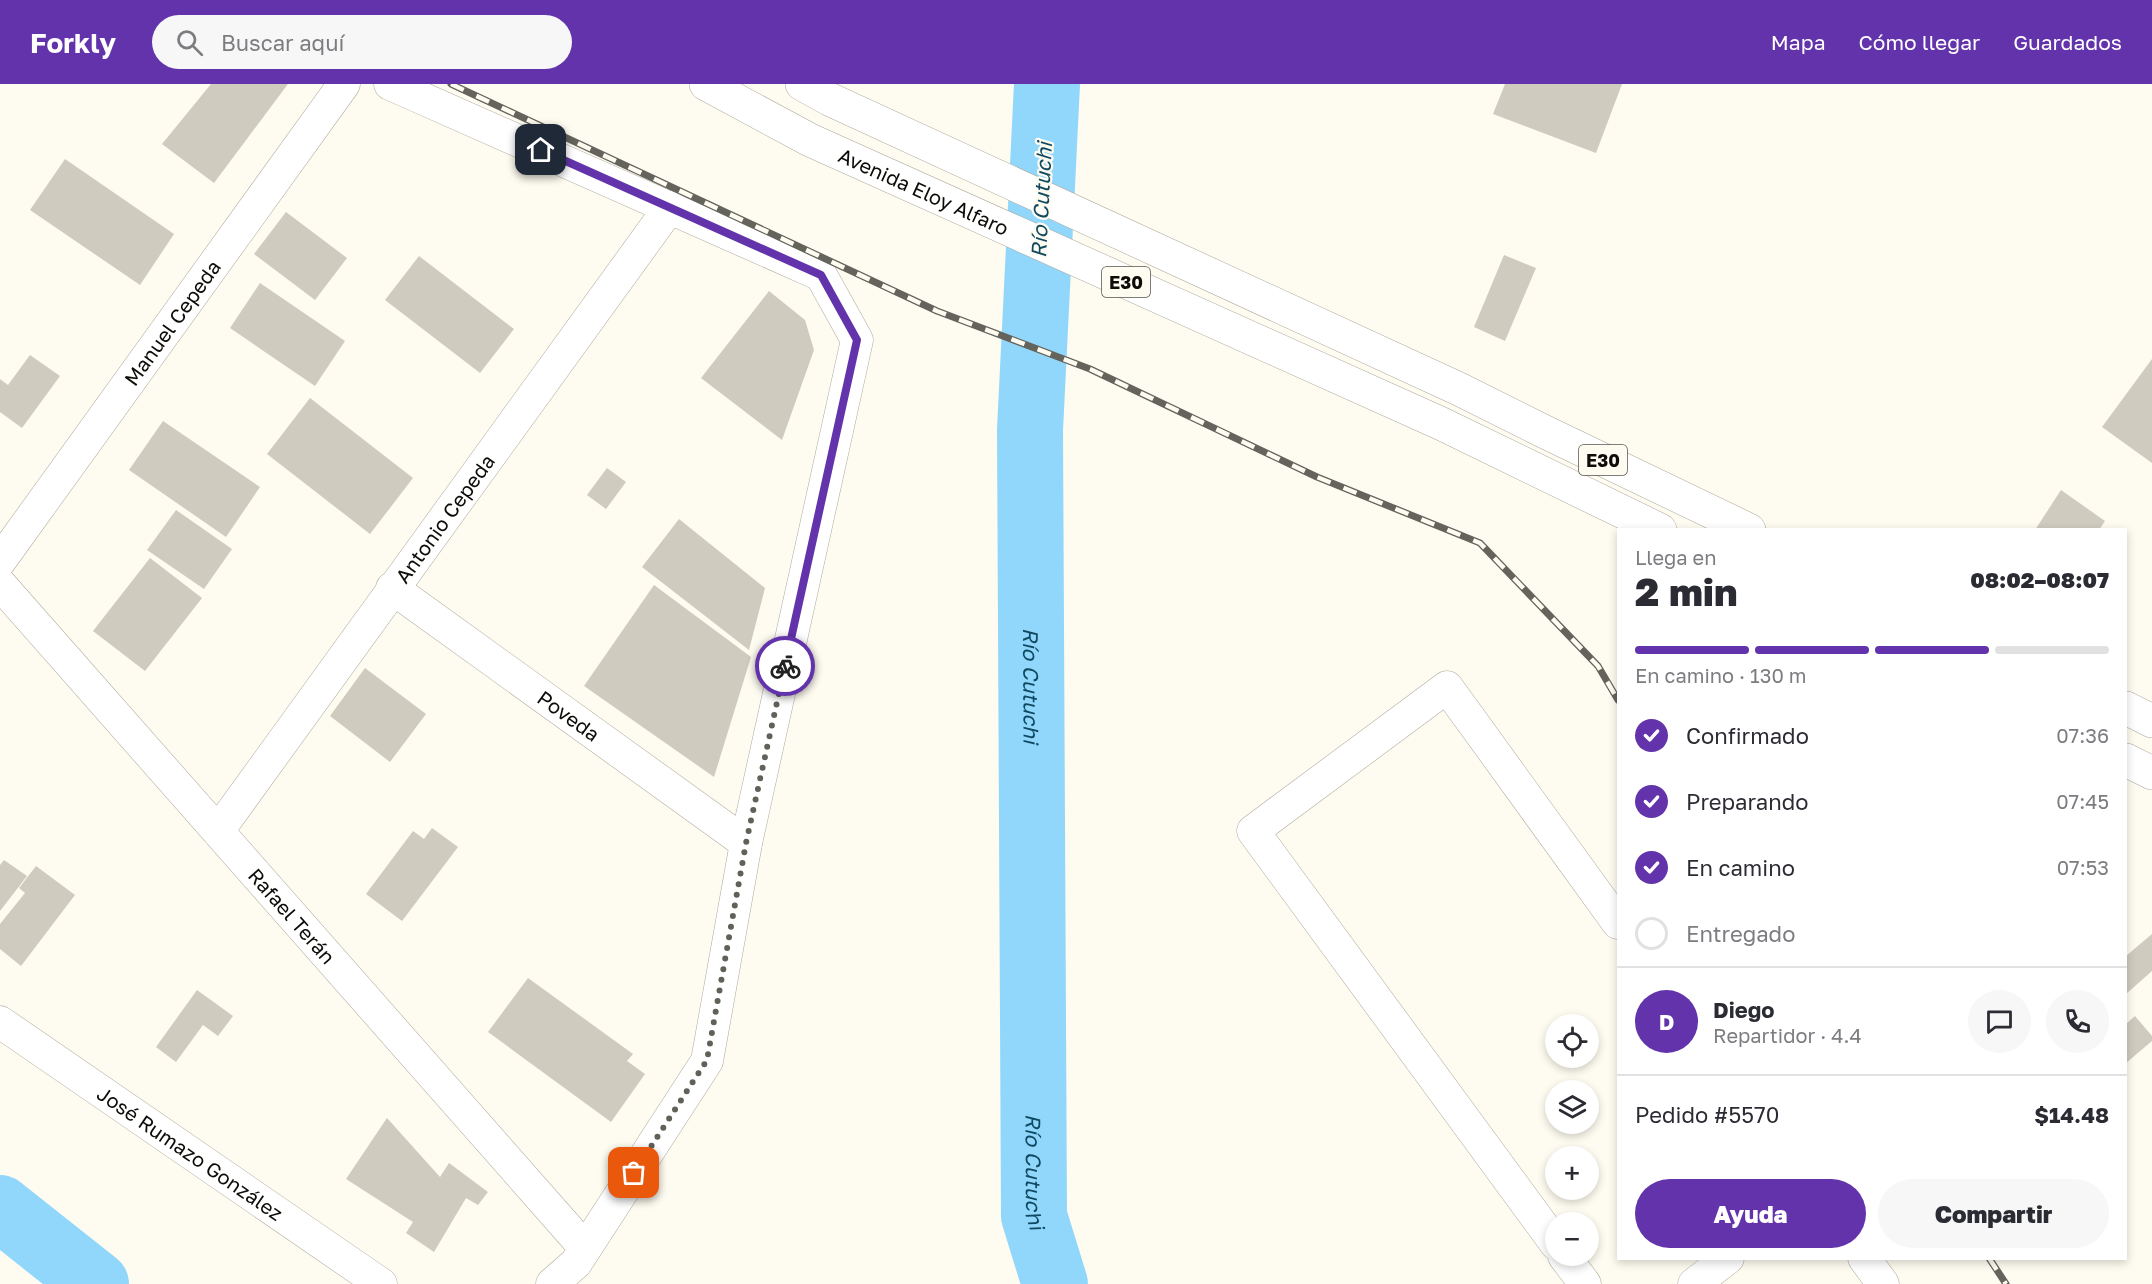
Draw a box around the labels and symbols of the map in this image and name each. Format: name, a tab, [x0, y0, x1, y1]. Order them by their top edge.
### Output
pin	[515, 124, 566, 175]
water label: Río Cutuchi	[1025, 139, 1057, 259]
street label: Avenida Eloy Alfaro	[835, 143, 1013, 240]
street label: Manuel Cepeda	[119, 255, 225, 390]
road number: E30	[1102, 267, 1150, 297]
road number: E30	[1579, 445, 1627, 475]
street label: Antonio Cepeda	[390, 449, 499, 587]
water label: Río Cutuchi	[1018, 628, 1045, 746]
courier	[755, 636, 815, 696]
street label: Poveda	[533, 685, 605, 746]
street label: Rafael Terán	[244, 863, 341, 968]
street label: José Rumazo González	[93, 1081, 288, 1225]
water label: Río Cutuchi	[1020, 1114, 1051, 1235]
pin	[608, 1147, 659, 1198]

